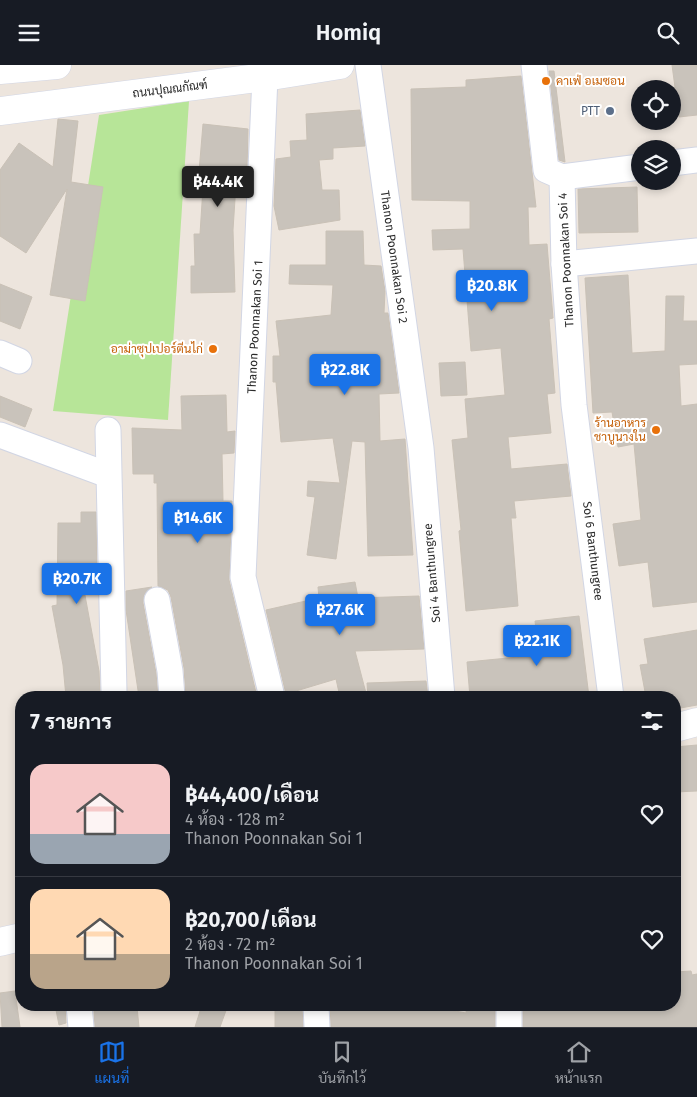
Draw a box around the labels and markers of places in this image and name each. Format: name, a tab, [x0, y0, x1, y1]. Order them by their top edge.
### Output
place label: คาเฟ่ อเมซอน	[556, 74, 625, 88]
marker: คาเฟ่ อเมซอน	[540, 75, 552, 87]
place label: PTT	[581, 104, 601, 118]
marker: PTT	[604, 105, 616, 117]
pin: ฿44.4K	[177, 165, 259, 208]
pin: ฿20.8K	[451, 269, 533, 312]
place label: อาม่าซุปเปอร์ตีนไก่	[111, 341, 203, 358]
marker: อาม่าซุปเปอร์ตีนไก่	[207, 343, 219, 355]
pin: ฿22.8K	[304, 353, 386, 396]
place label: ร้านอาหาร ชาบูนางใน	[594, 416, 646, 445]
marker: ร้านอาหาร ชาบูนางใน	[650, 424, 662, 436]
pin: ฿14.6K	[157, 501, 239, 544]
pin: ฿20.7K	[36, 563, 118, 605]
pin: ฿27.6K	[299, 593, 381, 636]
pin: ฿22.1K	[496, 625, 578, 667]

